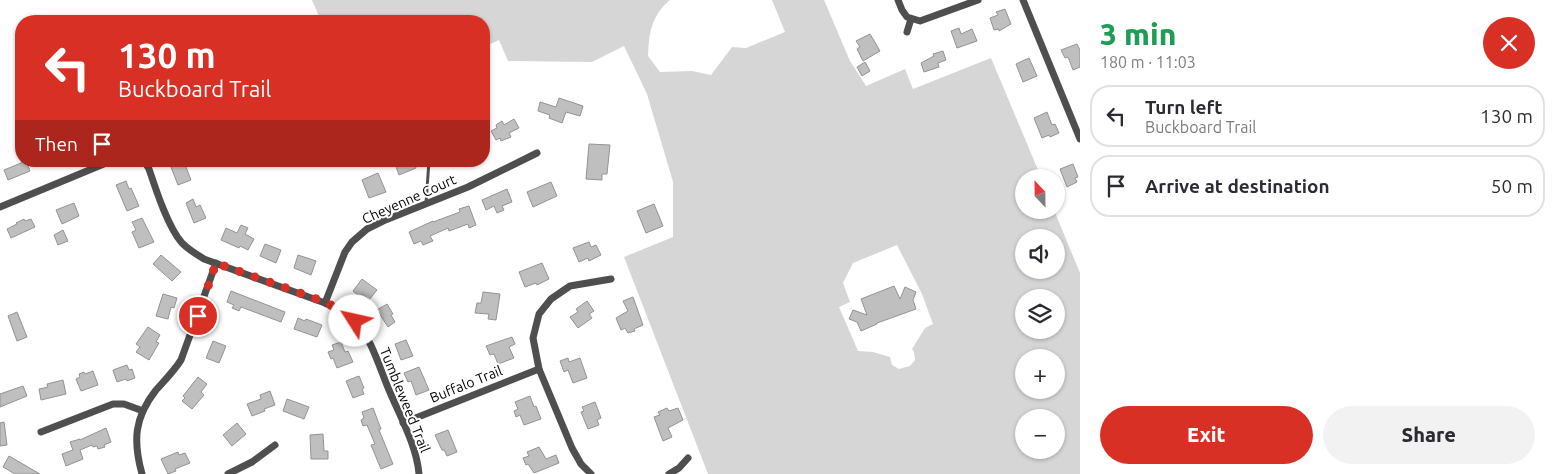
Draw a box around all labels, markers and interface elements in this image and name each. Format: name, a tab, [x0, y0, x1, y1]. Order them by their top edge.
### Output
text: 3 min	[1100, 17, 1176, 51]
button: close	[1483, 17, 1535, 69]
icon: left	[35, 35, 100, 100]
text: 130 m	[118, 35, 216, 75]
text: 180 m · 11:03	[1100, 53, 1196, 71]
text: Buckboard Trail	[118, 76, 271, 101]
text: Turn left	[1145, 96, 1223, 118]
icon: left	[1102, 102, 1130, 130]
text: 130 m	[1480, 105, 1533, 127]
text: Buckboard Trail	[1145, 118, 1257, 136]
icon: arrive	[88, 130, 116, 158]
text: Then	[35, 133, 78, 155]
north arrow	[1015, 169, 1065, 219]
map controls	[1015, 169, 1065, 459]
street label: Cheyenne Court	[360, 171, 459, 227]
icon: arrive	[1102, 172, 1130, 200]
text: Arrive at destination	[1145, 175, 1330, 197]
text: 50 m	[1491, 175, 1533, 197]
button: sound	[1015, 229, 1065, 279]
button: layers	[1015, 289, 1065, 339]
position arrow	[328, 294, 380, 346]
pin	[177, 295, 219, 337]
icon: arrive	[184, 302, 212, 330]
street label: Tumbleweed Trail	[377, 345, 433, 455]
button: +	[1015, 349, 1065, 399]
street label: Buffalo Trail	[427, 362, 505, 406]
button: Exit	[1100, 406, 1313, 464]
button: Share	[1323, 406, 1535, 464]
button: −	[1015, 409, 1065, 459]

